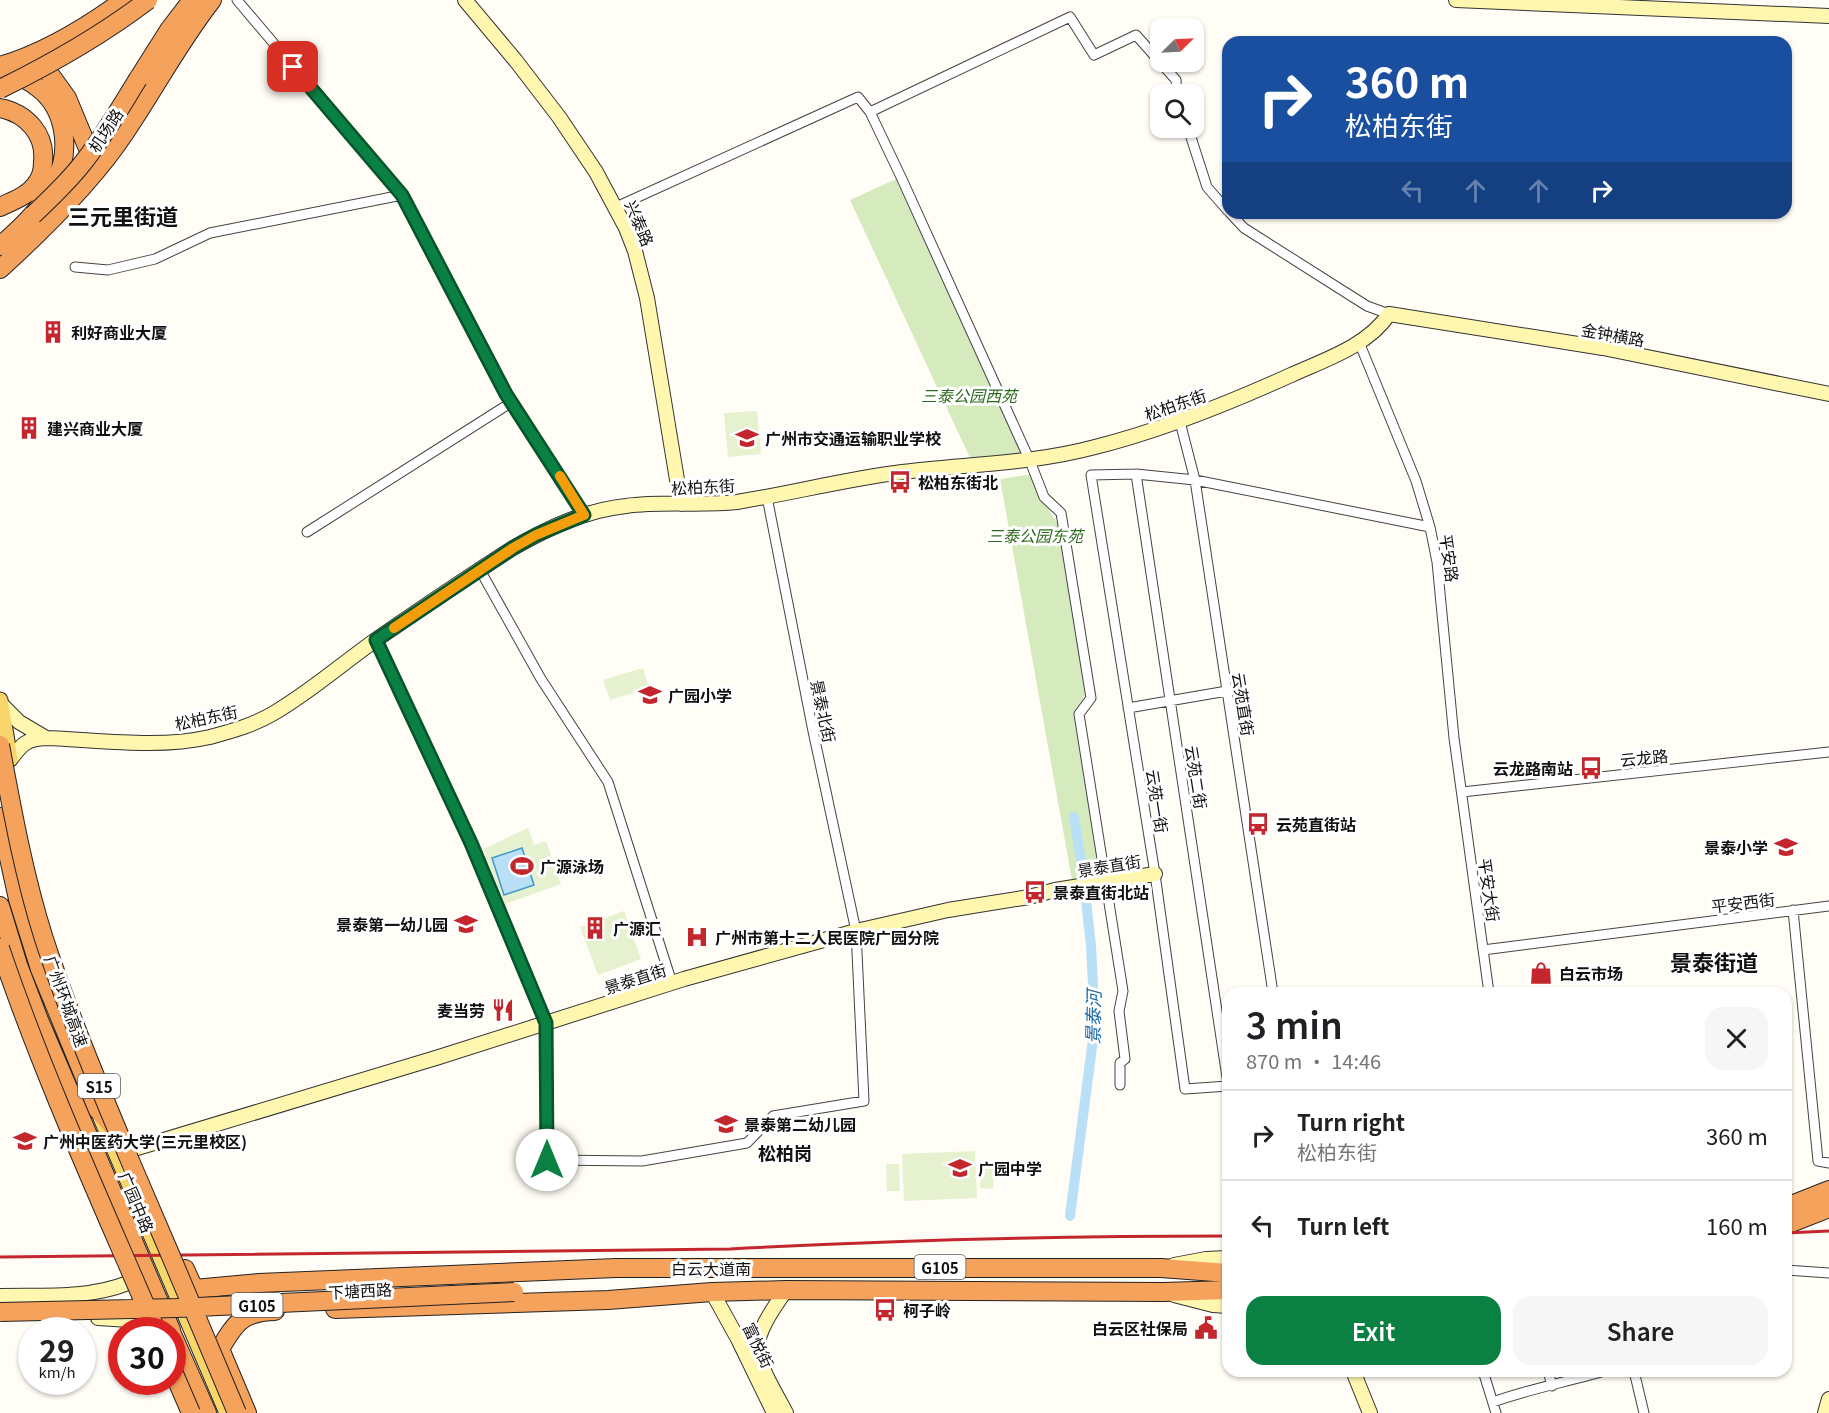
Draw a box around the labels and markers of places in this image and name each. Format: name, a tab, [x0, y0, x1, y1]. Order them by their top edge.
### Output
pin	[267, 41, 318, 92]
building icon: 利好商业大厦	[40, 319, 66, 345]
place label: 利好商业大厦	[71, 320, 167, 344]
building icon: 建兴商业大厦	[16, 415, 42, 441]
place label: 建兴商业大厦	[47, 416, 143, 440]
school or university icon: 广州市交通运输职业学校	[734, 425, 760, 451]
place label: 广州市交通运输职业学校	[765, 426, 942, 450]
bus stop icon: 松柏东街北	[887, 469, 913, 495]
place label: 松柏东街北	[918, 470, 998, 494]
school or university icon: 广园小学	[637, 682, 663, 708]
place label: 广园小学	[668, 683, 732, 707]
bus stop icon: 云龙路南站	[1578, 755, 1604, 781]
place label: 云龙路南站	[1493, 756, 1573, 780]
bus stop icon: 云苑直街站	[1245, 811, 1271, 837]
place label: 云苑直街站	[1276, 812, 1356, 836]
school or university icon: 景泰小学	[1773, 834, 1799, 860]
place label: 景泰小学	[1704, 835, 1768, 859]
sports icon: 广源泳场	[509, 853, 535, 879]
place label: 广源泳场	[540, 854, 604, 878]
bus stop icon: 景泰直街北站	[1022, 879, 1048, 905]
place label: 景泰直街北站	[1053, 880, 1149, 904]
school or university icon: 景泰第一幼儿园	[453, 911, 479, 937]
place label: 景泰第一幼儿园	[336, 912, 448, 936]
building icon: 广源汇	[582, 915, 608, 941]
place label: 广源汇	[613, 916, 661, 940]
hospital icon: 广州市第十二人民医院广园分院	[684, 924, 710, 950]
place label: 广州市第十二人民医院广园分院	[715, 925, 939, 949]
shop icon: 白云市场	[1528, 960, 1554, 986]
place label: 白云市场	[1559, 961, 1623, 985]
restaurant icon: 麦当劳	[490, 997, 516, 1023]
place label: 麦当劳	[437, 998, 485, 1022]
school or university icon: 景泰第二幼儿园	[713, 1111, 739, 1137]
place label: 景泰第二幼儿园	[744, 1112, 856, 1136]
school or university icon: 广州中医药大学(三元里校区)	[12, 1128, 38, 1154]
place label: 广州中医药大学(三元里校区)	[43, 1129, 247, 1153]
school or university icon: 广园中学	[947, 1155, 973, 1181]
place label: 广园中学	[978, 1156, 1042, 1180]
bus stop icon: 柯子岭	[872, 1297, 898, 1323]
place label: 柯子岭	[903, 1298, 951, 1322]
public building icon: 白云区社保局	[1193, 1315, 1219, 1341]
place label: 白云区社保局	[1092, 1316, 1188, 1340]

